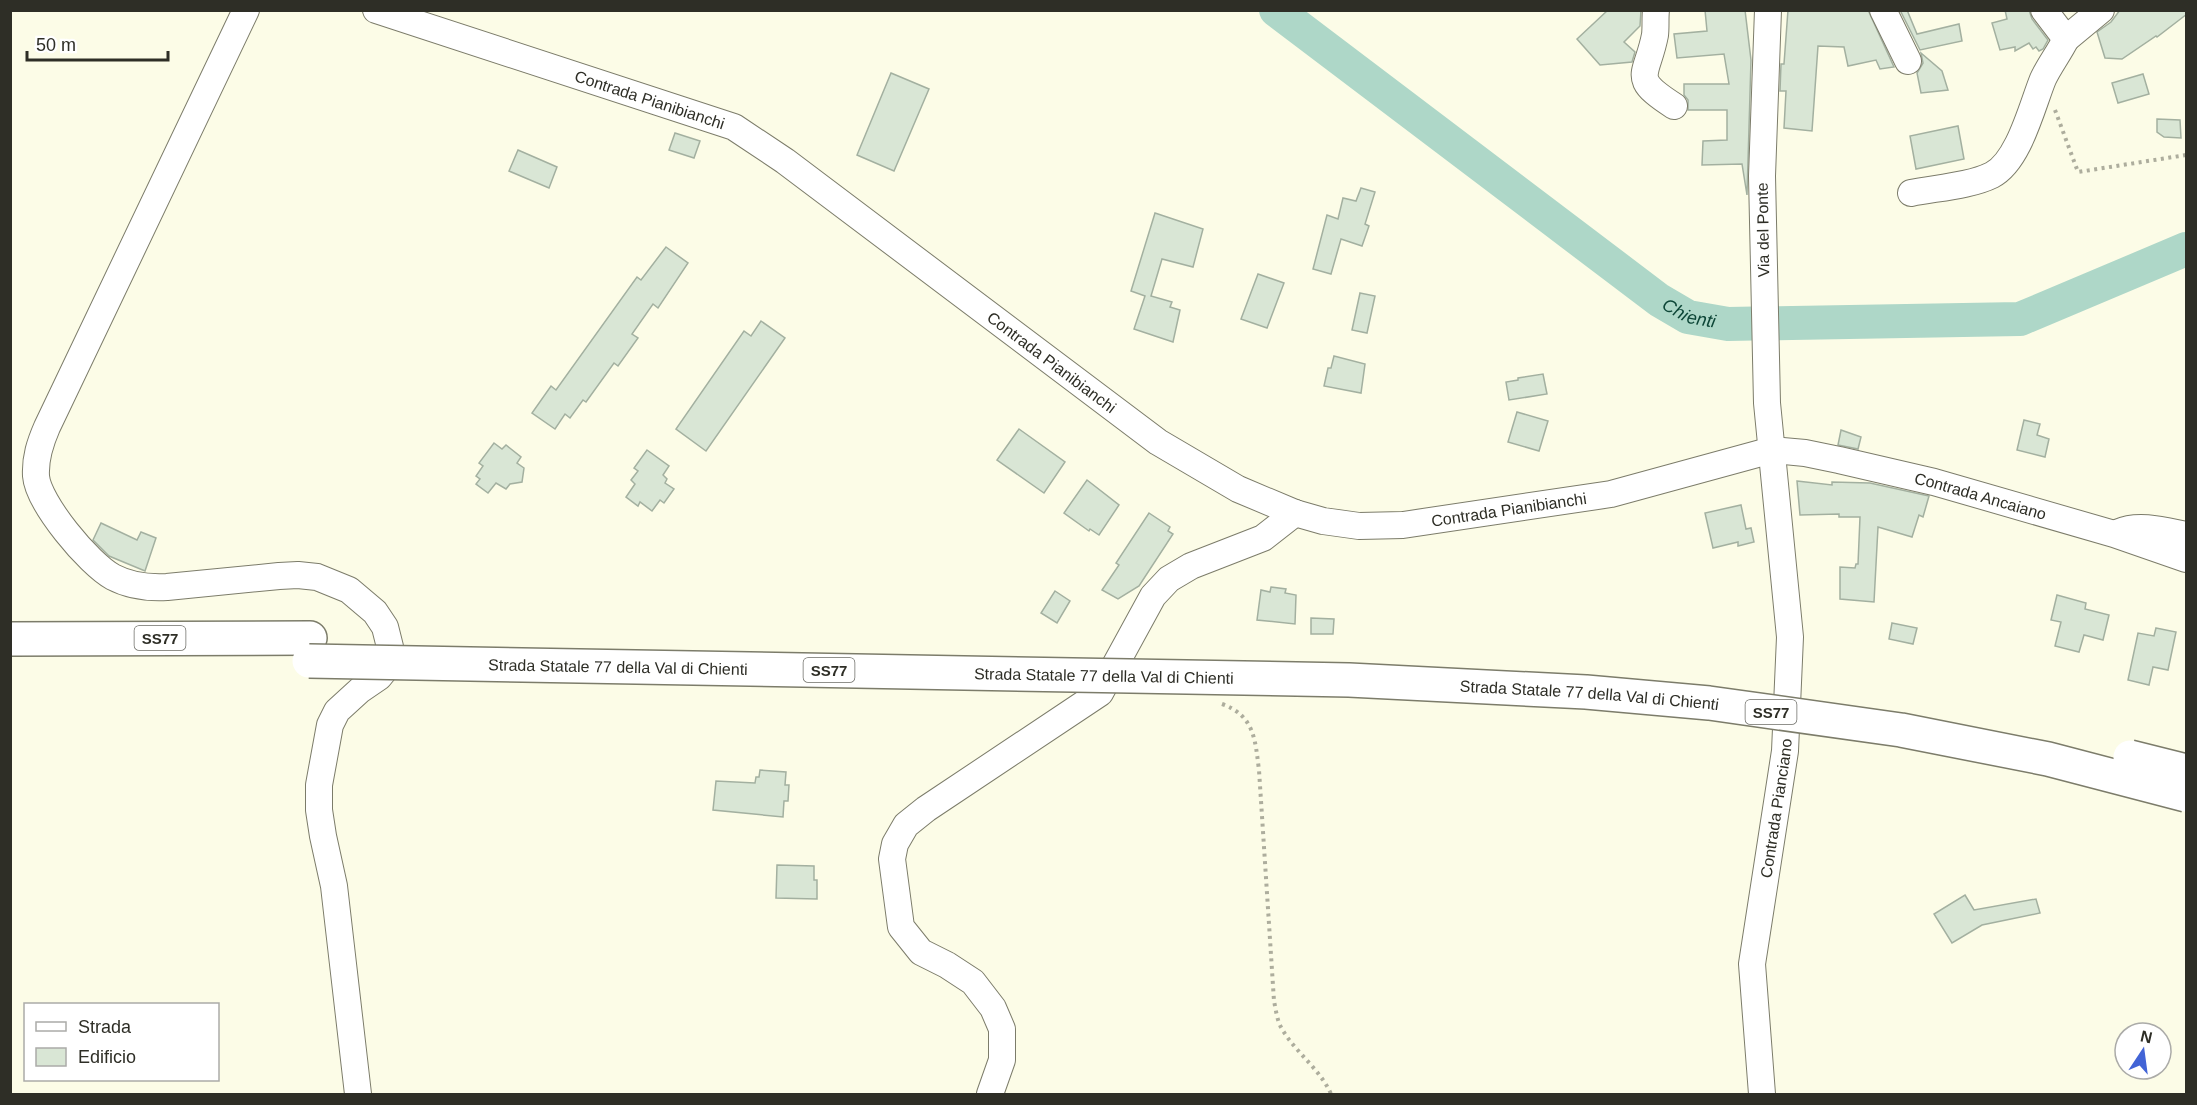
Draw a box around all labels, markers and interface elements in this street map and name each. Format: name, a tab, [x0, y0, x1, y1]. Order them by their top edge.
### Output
scale bar	[27, 24, 168, 62]
text: 50 m	[36, 35, 76, 55]
street label: Contrada Pianibianchi	[573, 67, 727, 132]
street label: Via del Ponte	[1754, 182, 1772, 278]
water label: Chienti	[1659, 294, 1718, 332]
street label: Contrada Pianibianchi	[984, 308, 1120, 416]
street label: Contrada Ancaiano	[1913, 469, 2048, 523]
street label: Contrada Pianibianchi	[1430, 489, 1588, 529]
road number: SS77	[134, 626, 186, 650]
street label: Strada Statale 77 della Val di Chienti	[488, 656, 748, 678]
road number: SS77	[804, 658, 854, 682]
street label: Strada Statale 77 della Val di Chienti	[974, 665, 1234, 686]
street label: Strada Statale 77 della Val di Chienti	[1459, 677, 1720, 713]
road number: SS77	[1746, 700, 1796, 724]
street label: Contrada Pianciano	[1757, 738, 1794, 879]
legend	[24, 1003, 219, 1081]
text: Strada	[78, 1017, 132, 1037]
north arrow	[2113, 1021, 2173, 1081]
text: N	[2139, 1027, 2154, 1046]
text: Edificio	[78, 1047, 136, 1067]

